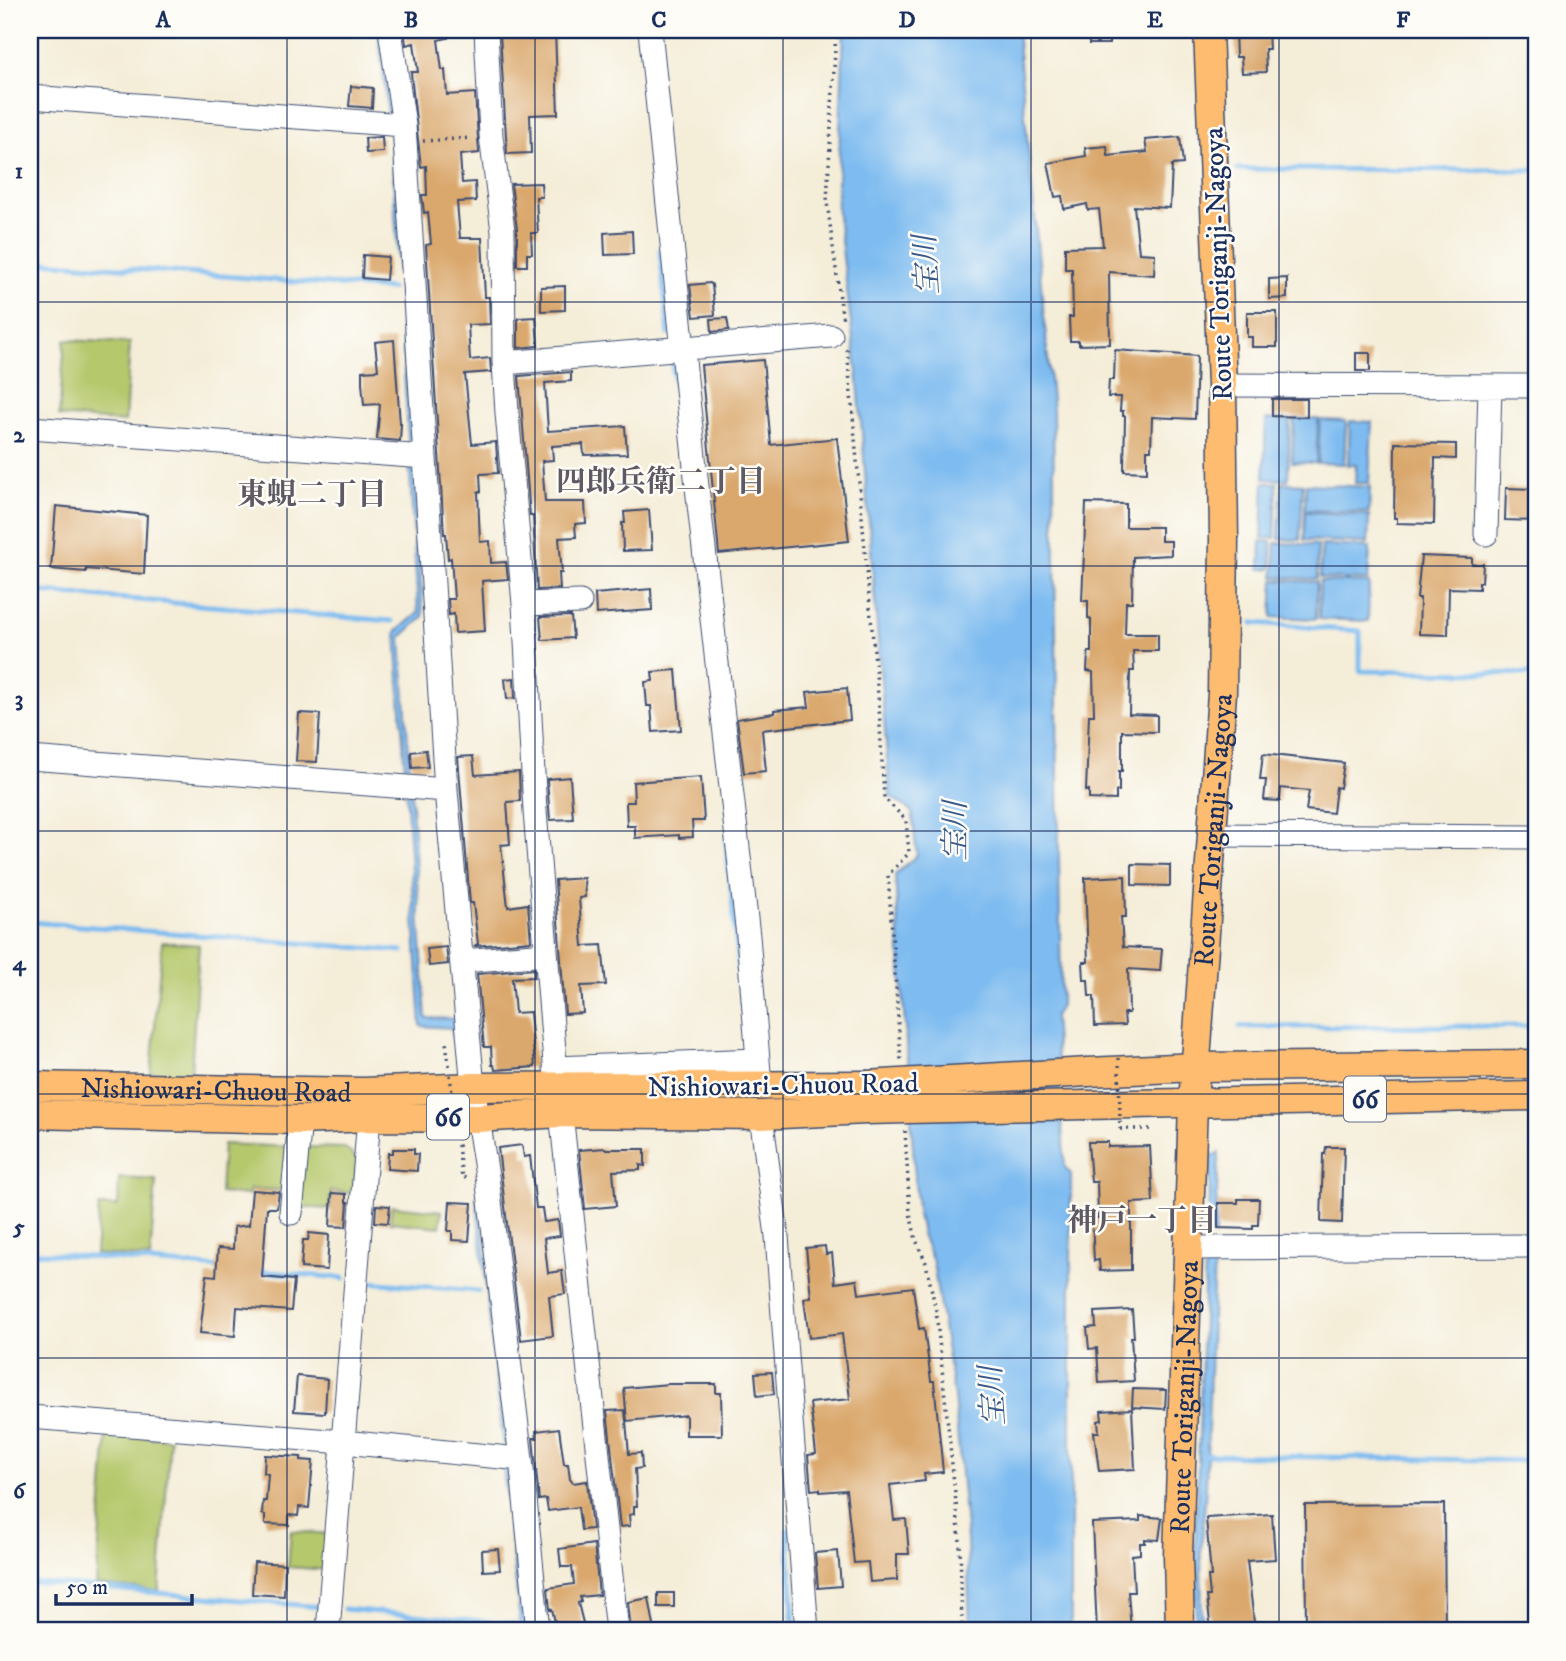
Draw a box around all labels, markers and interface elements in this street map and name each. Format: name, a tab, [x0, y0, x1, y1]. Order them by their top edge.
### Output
text: A	[155, 6, 172, 35]
text: B	[404, 6, 418, 35]
text: C	[651, 6, 667, 35]
text: D	[898, 6, 916, 35]
text: E	[1147, 6, 1163, 35]
text: F	[1396, 6, 1411, 35]
street label: Route Toriganji-Nagoya	[1196, 127, 1241, 401]
text: 1	[15, 157, 23, 186]
water label: 宝川	[907, 231, 948, 296]
text: 2	[13, 421, 25, 450]
district label: 四郎兵衛二丁目	[556, 464, 766, 501]
district label: 東蜆二丁目	[237, 477, 387, 514]
text: 3	[15, 685, 23, 714]
street label: Route Toriganji-Nagoya	[1187, 692, 1241, 968]
water label: 宝川	[938, 798, 975, 861]
text: 4	[12, 949, 27, 978]
street label: Nishiowari-Chuou Road	[647, 1066, 919, 1105]
street label: Nishiowari-Chuou Road	[80, 1071, 352, 1111]
road number: 66	[1344, 1076, 1386, 1122]
road number: 66	[427, 1094, 469, 1140]
district label: 神戸一丁目	[1067, 1203, 1217, 1240]
text: 5	[12, 1213, 25, 1242]
street label: Route Toriganji-Nagoya	[1163, 1260, 1207, 1535]
water label: 宝川	[973, 1362, 1014, 1427]
text: 6	[13, 1477, 27, 1506]
scale bar	[56, 1563, 192, 1607]
text: 50 m	[66, 1575, 108, 1601]

